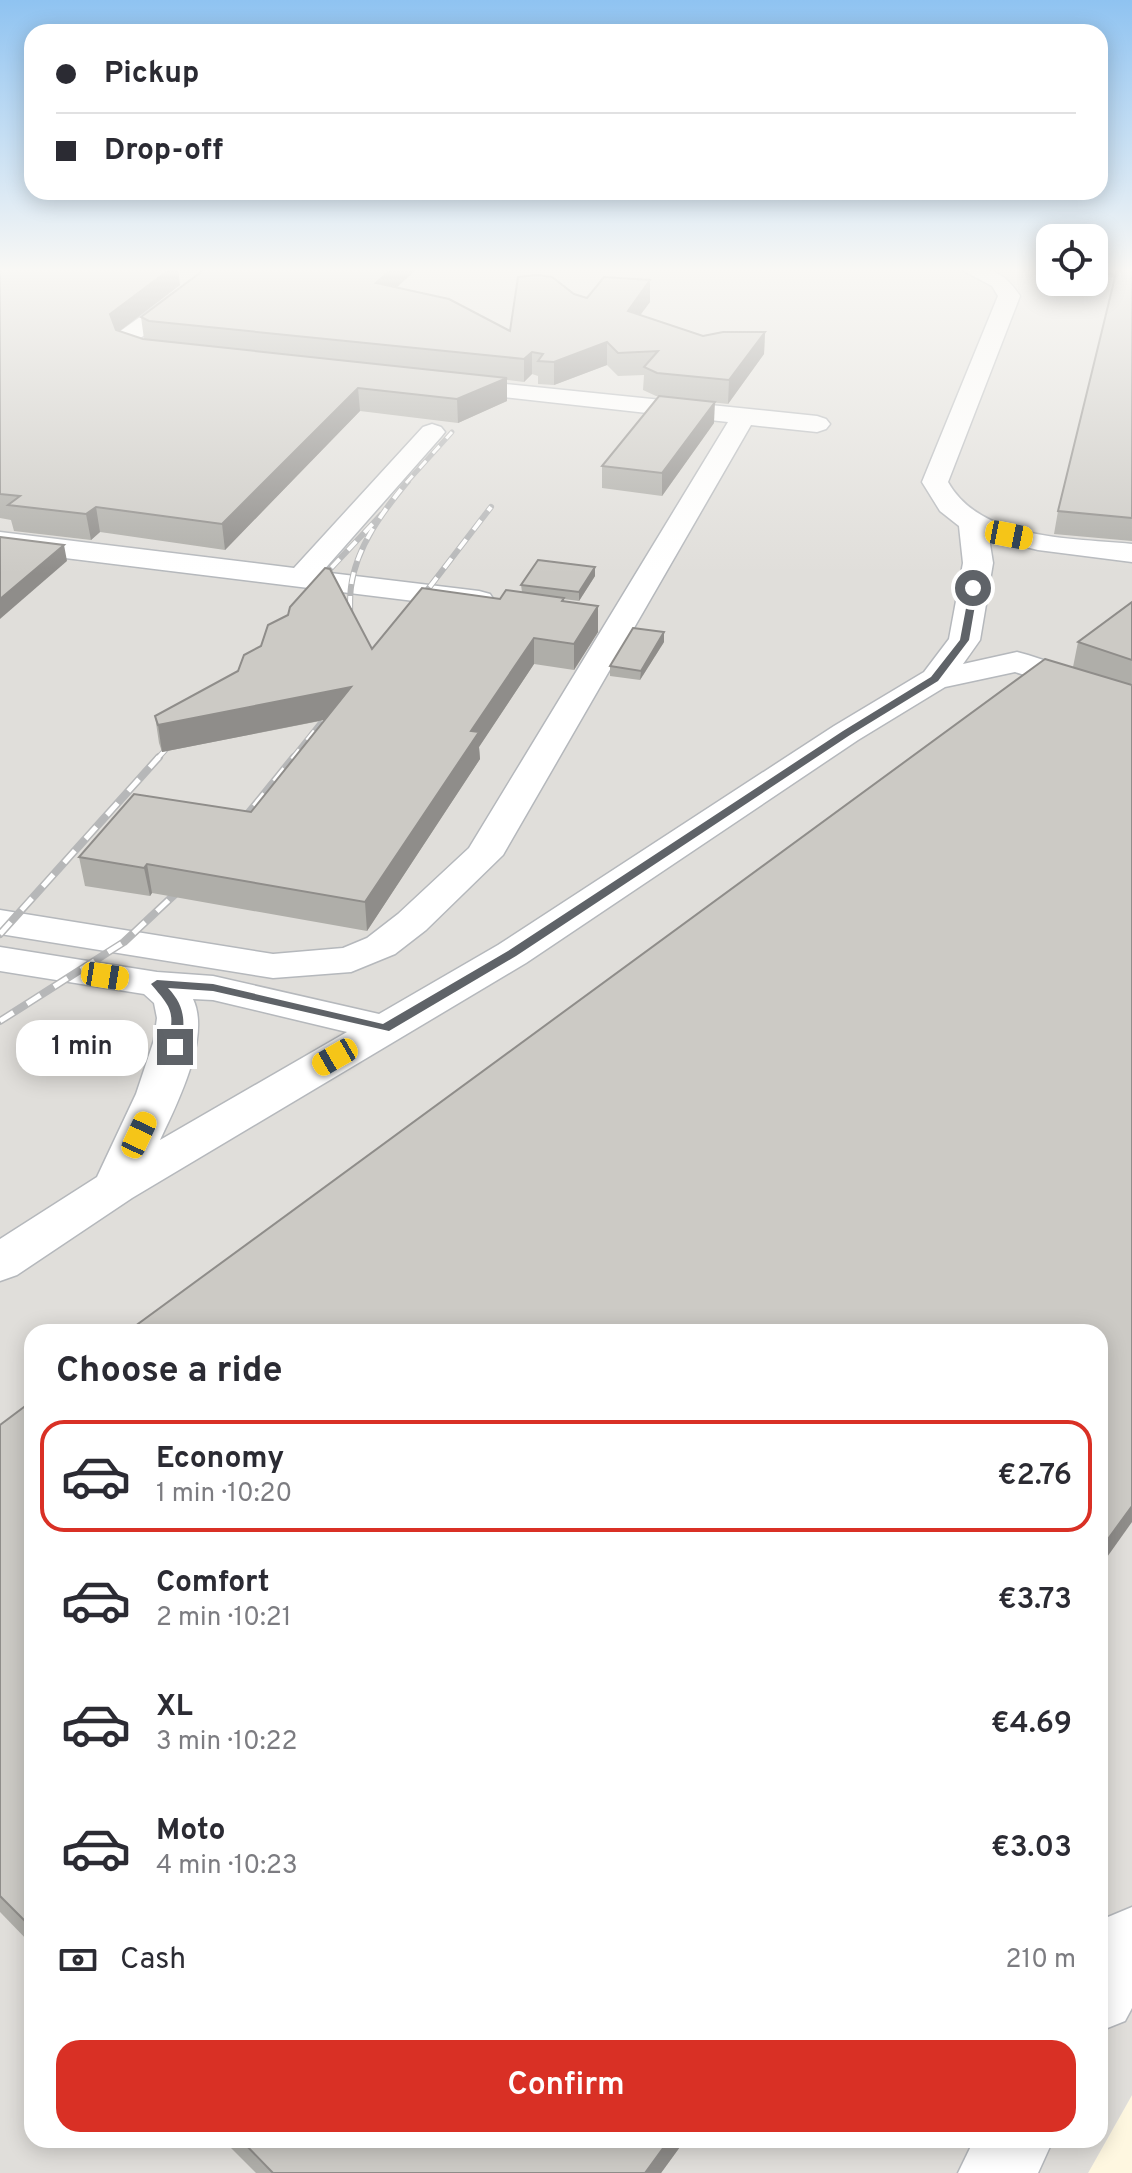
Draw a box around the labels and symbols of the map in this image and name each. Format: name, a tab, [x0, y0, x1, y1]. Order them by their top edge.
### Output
car	[983, 519, 1035, 551]
route start	[955, 570, 991, 606]
car	[79, 960, 131, 992]
callout: 1 min	[15, 1019, 147, 1075]
route end	[157, 1029, 193, 1065]
car	[308, 1035, 362, 1079]
car	[118, 1108, 160, 1162]

